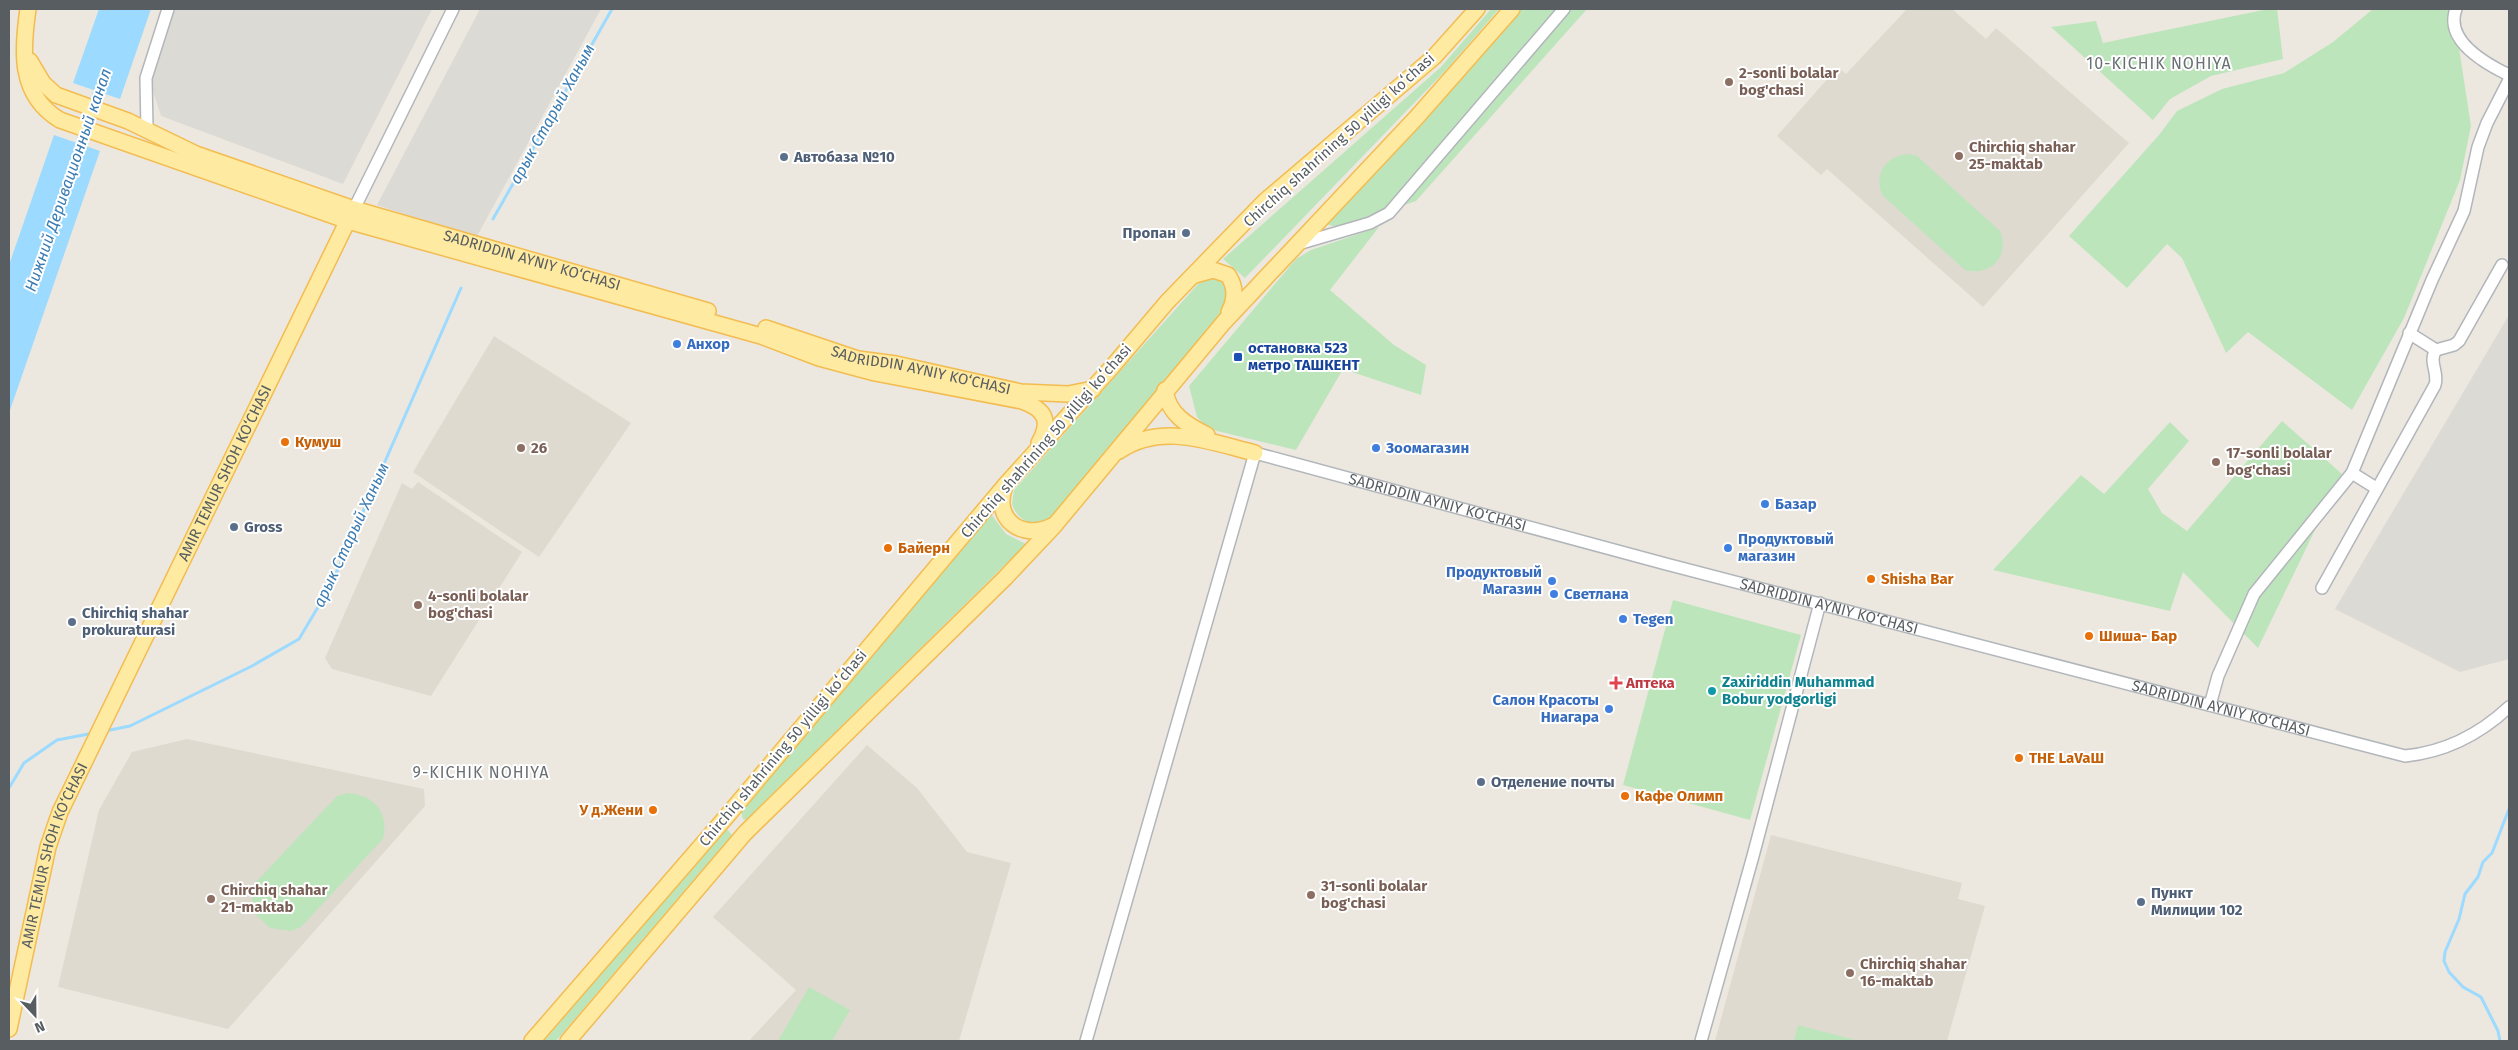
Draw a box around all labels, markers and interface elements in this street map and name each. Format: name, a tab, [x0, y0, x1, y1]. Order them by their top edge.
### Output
water label: арык Старый Ханым	[506, 41, 598, 187]
street label: Chirchiq shahrining 50 yilligi koʻchasi	[1240, 49, 1438, 231]
district label: 10-KICHIK NOHIYA	[2086, 54, 2232, 73]
place label: 2-sonli bolalar bog'chasi	[1739, 64, 1840, 99]
water label: Нижний Деривационный канал	[21, 66, 115, 294]
marker: 2-sonli bolalar bog'chasi	[1723, 76, 1735, 88]
place label: Chirchiq shahar 25-maktab	[1969, 138, 2077, 173]
place label: Автобаза №10	[793, 148, 895, 166]
marker: Chirchiq shahar 25-maktab	[1953, 150, 1965, 162]
marker: Автобаза №10	[778, 151, 790, 163]
place label: Пропан	[1123, 224, 1176, 242]
street label: SADRIDDIN AYNIY KO‘CHASI	[442, 226, 623, 294]
marker: Пропан	[1180, 227, 1192, 239]
place label: Анхор	[686, 335, 730, 353]
marker: Анхор	[671, 338, 683, 350]
place label: остановка 523 метро ТАШКЕНТ	[1248, 339, 1360, 374]
street label: Chirchiq shahrining 50 yilligi koʻchasi	[957, 340, 1135, 542]
street label: SADRIDDIN AYNIY KO‘CHASI	[829, 342, 1012, 398]
marker: остановка 523 метро ТАШКЕНТ	[1232, 351, 1244, 363]
street label: AMIR TEMUR SHOH KO‘CHASI	[174, 382, 275, 564]
place label: Кумуш	[295, 433, 341, 451]
marker: Кумуш	[279, 436, 291, 448]
place label: 26	[531, 439, 548, 457]
place label: Зоомагазин	[1385, 439, 1469, 457]
marker: 26	[515, 442, 527, 454]
marker: Зоомагазин	[1370, 442, 1382, 454]
place label: 17-sonli bolalar bog'chasi	[2226, 444, 2333, 479]
marker: 17-sonli bolalar bog'chasi	[2210, 456, 2222, 468]
water label: арык Старый Ханым	[309, 460, 393, 610]
street label: SADRIDDIN AYNIY KO‘CHASI	[1347, 470, 1528, 535]
place label: Базар	[1775, 495, 1817, 513]
marker: Базар	[1759, 498, 1771, 510]
place label: Gross	[244, 518, 282, 536]
marker: Gross	[228, 521, 240, 533]
place label: Продуктовый магазин	[1738, 530, 1834, 565]
place label: Байерн	[898, 539, 950, 557]
marker: Байерн	[882, 542, 894, 554]
marker: Продуктовый магазин	[1722, 542, 1734, 554]
place label: Продуктовый Магазин	[1446, 563, 1542, 598]
place label: Shisha Bar	[1881, 570, 1955, 588]
marker: Shisha Bar	[1865, 573, 1877, 585]
marker: Продуктовый Магазин	[1546, 575, 1558, 587]
street label: SADRIDDIN AYNIY KO‘CHASI	[1738, 575, 1920, 638]
place label: Светлана	[1564, 585, 1629, 603]
place label: 4-sonli bolalar bog'chasi	[428, 587, 529, 622]
marker: Светлана	[1548, 588, 1560, 600]
marker: 4-sonli bolalar bog'chasi	[412, 599, 424, 611]
place label: Chirchiq shahar prokuraturasi	[82, 604, 190, 639]
place label: Tegen	[1633, 610, 1673, 628]
marker: Tegen	[1617, 613, 1629, 625]
marker: Chirchiq shahar prokuraturasi	[66, 616, 78, 628]
place label: Шиша- Бар	[2099, 627, 2177, 645]
marker: Шиша- Бар	[2083, 630, 2095, 642]
street label: Chirchiq shahrining 50 yilligi koʻchasi	[695, 646, 871, 850]
place label: Zaxiriddin Muhammad Bobur yodgorligi	[1722, 673, 1875, 708]
place label: Аптека	[1625, 674, 1675, 692]
street label: SADRIDDIN AYNIY KO‘CHASI	[2130, 676, 2312, 740]
marker: Аптека	[1610, 677, 1622, 689]
marker: Zaxiriddin Muhammad Bobur yodgorligi	[1706, 685, 1718, 697]
place label: Салон Красоты Ниагара	[1493, 691, 1599, 726]
marker: Салон Красоты Ниагара	[1603, 703, 1615, 715]
place label: THE LaVaШ	[2029, 749, 2104, 767]
marker: THE LaVaШ	[2013, 752, 2025, 764]
street label: AMIR TEMUR SHOH KO‘CHASI	[18, 760, 92, 949]
district label: 9-KICHIK NOHIYA	[412, 763, 550, 782]
place label: Отделение почты	[1491, 773, 1615, 791]
marker: Отделение почты	[1475, 776, 1487, 788]
place label: Кафе Олимп	[1635, 787, 1723, 805]
marker: Кафе Олимп	[1619, 790, 1631, 802]
place label: У д.Жени	[578, 801, 643, 819]
marker: У д.Жени	[647, 804, 659, 816]
place label: 31-sonli bolalar bog'chasi	[1320, 877, 1428, 912]
place label: Chirchiq shahar 21-maktab	[221, 881, 329, 916]
place label: Пункт Милиции 102	[2151, 884, 2243, 919]
marker: 31-sonli bolalar bog'chasi	[1305, 889, 1317, 901]
marker: Chirchiq shahar 21-maktab	[205, 893, 217, 905]
marker: Пункт Милиции 102	[2135, 896, 2147, 908]
place label: Chirchiq shahar 16-maktab	[1860, 955, 1968, 990]
marker: Chirchiq shahar 16-maktab	[1844, 967, 1856, 979]
north arrow	[10, 990, 60, 1040]
text: N	[32, 1017, 47, 1036]

